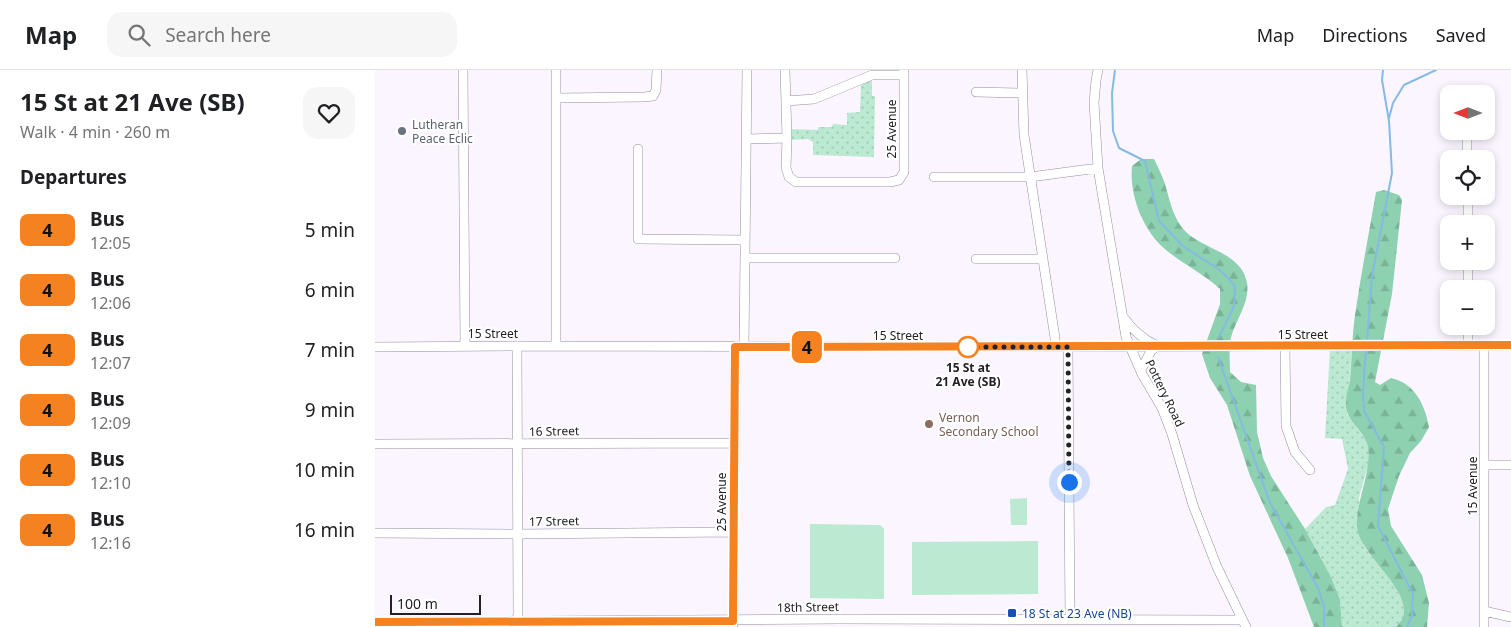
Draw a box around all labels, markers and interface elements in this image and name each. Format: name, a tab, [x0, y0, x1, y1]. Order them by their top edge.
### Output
search box	[107, 12, 457, 57]
text: Map	[25, 18, 77, 51]
icon: search	[125, 21, 153, 49]
text: Search here	[165, 22, 271, 48]
text: Map	[1257, 23, 1294, 47]
text: Directions	[1322, 23, 1408, 47]
text: Saved	[1436, 23, 1486, 47]
text: 15 St at 21 Ave (SB)	[20, 85, 245, 118]
north arrow	[1440, 85, 1495, 140]
map controls	[1440, 85, 1495, 335]
button: heart	[303, 87, 355, 139]
street label: 25 Avenue	[883, 99, 900, 158]
place label: Lutheran Peace Eclic	[412, 116, 473, 147]
text: Walk · 4 min · 260 m	[20, 121, 170, 143]
marker: Lutheran Peace Eclic	[396, 125, 408, 137]
button: locate	[1440, 150, 1495, 205]
text: Departures	[20, 164, 127, 190]
text: Bus	[90, 206, 125, 232]
button: +	[1440, 215, 1495, 270]
text: 5 min	[305, 217, 355, 243]
text: 4	[42, 218, 53, 242]
text: 12:05	[90, 232, 131, 254]
text: Bus	[90, 266, 125, 292]
text: 6 min	[305, 277, 355, 303]
text: 4	[42, 278, 53, 302]
button: −	[1440, 280, 1495, 335]
text: 12:06	[90, 292, 131, 314]
street label: 15 Street	[468, 325, 519, 342]
text: Bus	[90, 326, 125, 352]
street label: 15 Street	[1278, 326, 1329, 343]
street label: 15 Street	[873, 327, 924, 344]
line badge: 4	[791, 331, 823, 363]
text: 4	[802, 335, 812, 359]
marker: 15 St at 21 Ave (SB)	[957, 336, 979, 358]
text: 7 min	[305, 337, 355, 363]
text: 4	[42, 338, 53, 362]
text: 12:07	[90, 352, 131, 374]
street label: Pottery Road	[1141, 356, 1189, 430]
place label: 15 St at 21 Ave (SB)	[935, 359, 1001, 390]
text: Bus	[90, 386, 125, 412]
text: 9 min	[305, 397, 355, 423]
text: 4	[42, 398, 53, 422]
place label: Vernon Secondary School	[939, 409, 1038, 440]
text: 12:09	[90, 412, 131, 434]
marker: Vernon Secondary School	[923, 418, 935, 430]
street label: 16 Street	[529, 422, 580, 440]
text: Bus	[90, 446, 125, 472]
street label: 15 Avenue	[1464, 456, 1481, 515]
text: 10 min	[294, 457, 355, 483]
text: 4	[42, 458, 53, 482]
your location	[1057, 470, 1082, 495]
text: 12:10	[90, 472, 131, 494]
street label: 25 Avenue	[713, 472, 730, 531]
text: Bus	[90, 506, 125, 532]
street label: 17 Street	[529, 512, 580, 530]
text: 16 min	[294, 517, 355, 543]
text: 4	[42, 518, 53, 542]
text: 12:16	[90, 532, 131, 554]
scale bar	[390, 592, 481, 615]
text: 100 m	[397, 594, 438, 613]
street label: 18th Street	[777, 598, 840, 616]
place label: 18 St at 23 Ave (NB)	[1022, 605, 1132, 622]
marker: 18 St at 23 Ave (NB)	[1006, 607, 1018, 619]

